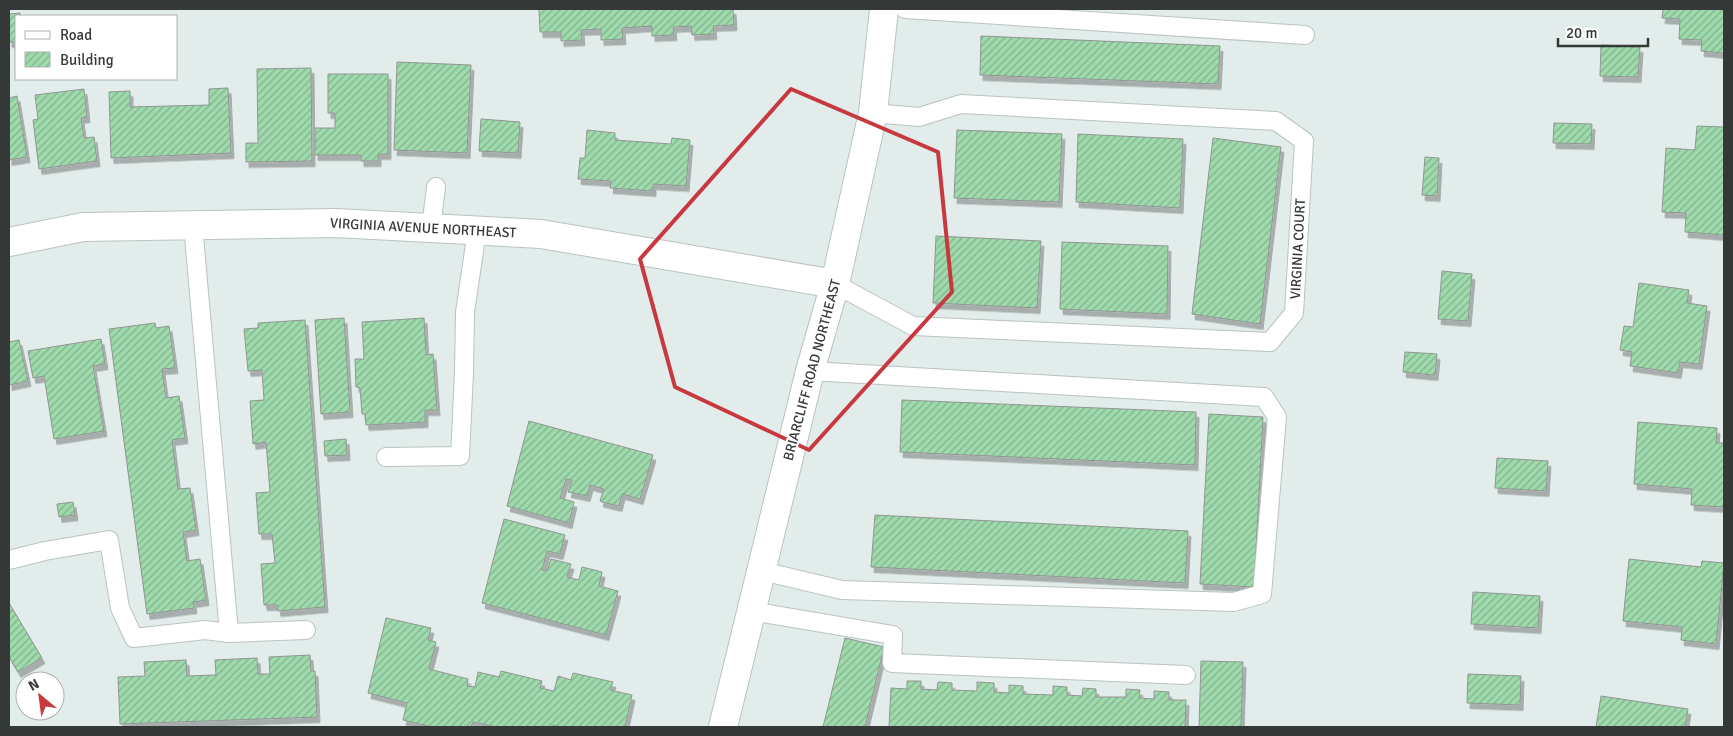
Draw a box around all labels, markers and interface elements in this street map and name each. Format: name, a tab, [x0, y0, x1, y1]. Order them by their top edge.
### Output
legend	[15, 15, 178, 80]
scale bar	[1558, 15, 1648, 47]
text: 20 m	[1566, 24, 1597, 42]
text: Road	[60, 26, 92, 44]
text: Building	[60, 51, 114, 69]
street label: VIRGINIA COURT	[1287, 198, 1309, 300]
street label: VIRGINIA AVENUE NORTHEAST	[329, 215, 517, 241]
street label: BRIARCLIFF ROAD NORTHEAST	[780, 277, 844, 463]
north arrow	[15, 671, 65, 721]
text: N	[26, 675, 42, 695]

